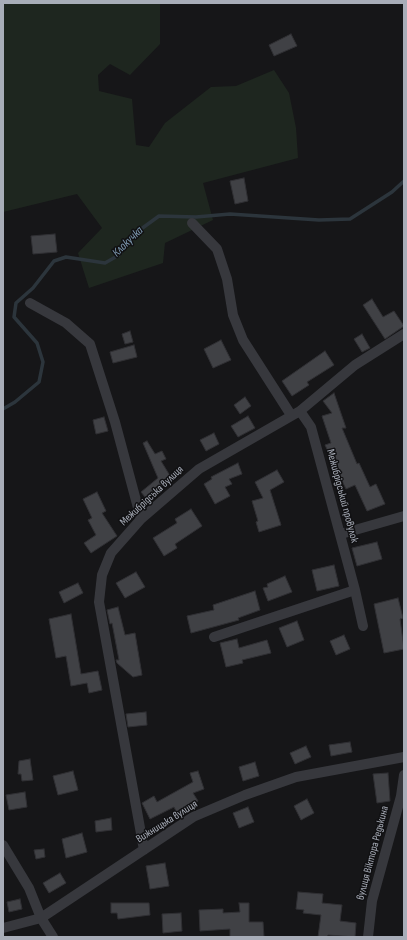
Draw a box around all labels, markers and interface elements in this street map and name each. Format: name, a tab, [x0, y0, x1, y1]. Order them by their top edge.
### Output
water label: Клокучка	[110, 224, 146, 260]
street label: Межибрідський провулок	[323, 448, 361, 544]
street label: Межибрідська вулиця	[117, 463, 187, 529]
street label: Вижницька вулиця	[134, 798, 200, 846]
street label: вулиця Віктора Редькина	[354, 805, 392, 901]

